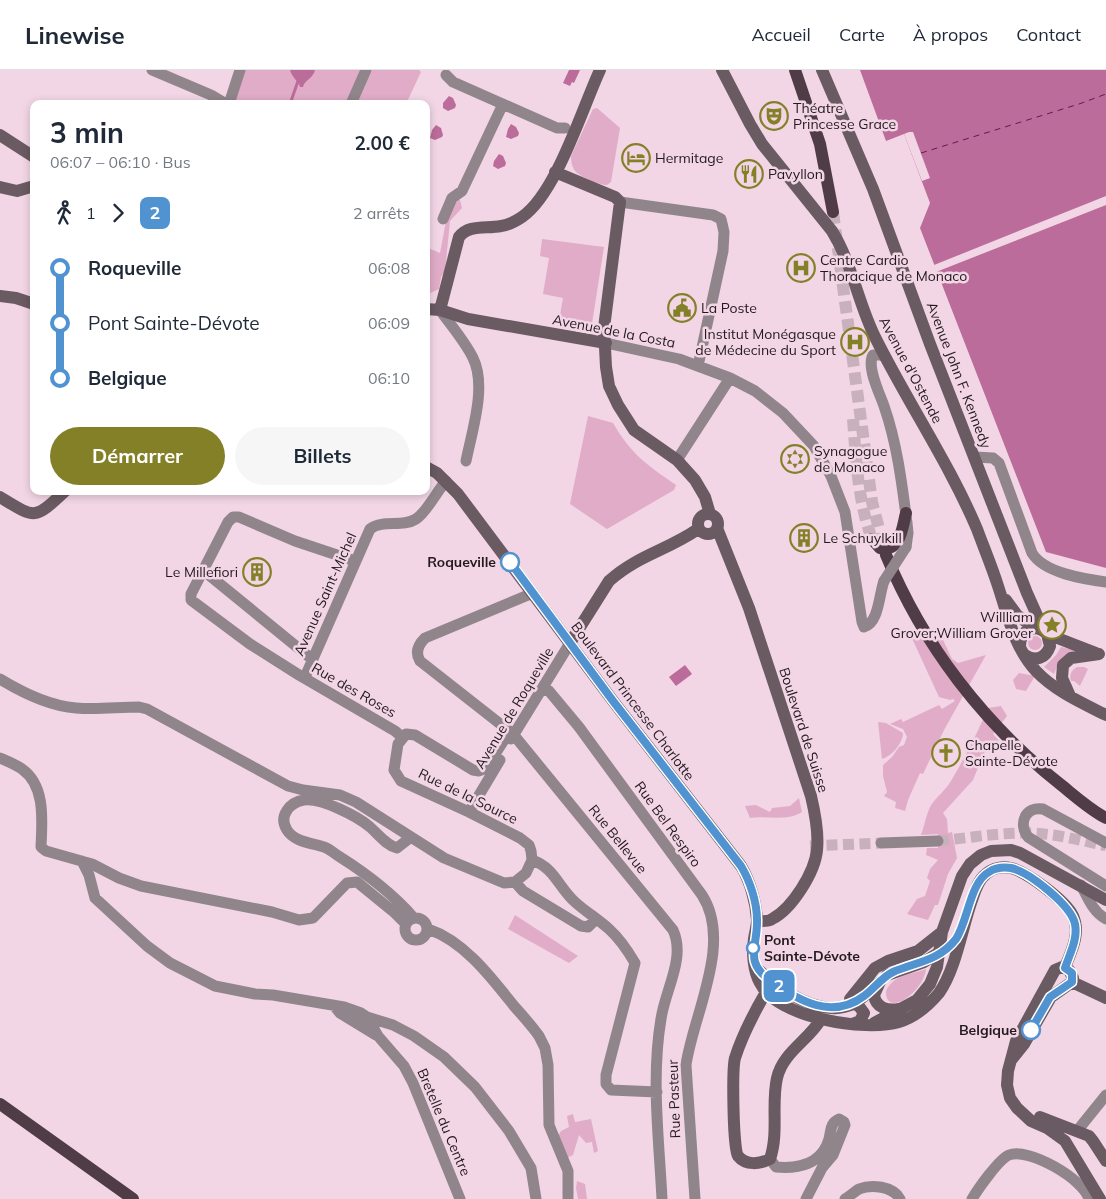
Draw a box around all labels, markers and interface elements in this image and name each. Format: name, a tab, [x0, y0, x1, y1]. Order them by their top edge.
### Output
text: Linewise	[25, 20, 125, 50]
text: Accueil	[751, 23, 811, 46]
text: Carte	[839, 23, 885, 46]
text: À propos	[913, 23, 988, 46]
text: Contact	[1016, 23, 1081, 46]
place label: Théatre Princesse Grace	[793, 99, 896, 133]
theatre icon: Théatre Princesse Grace	[759, 101, 789, 131]
text: 3 min	[50, 115, 124, 150]
text: 2.00 €	[354, 131, 410, 155]
hotel icon: Hermitage	[621, 143, 651, 173]
place label: Hermitage	[655, 149, 723, 167]
text: 06:07 – 06:10 · Bus	[50, 152, 191, 172]
restaurant icon: Pavyllon	[734, 159, 764, 189]
place label: Pavyllon	[768, 165, 823, 183]
icon: walk	[50, 199, 78, 227]
icon: forward	[104, 199, 132, 227]
text: 2	[150, 201, 160, 224]
text: 1	[86, 203, 96, 223]
text: 2 arrêts	[353, 203, 410, 223]
place label: Centre Cardio Thoracique de Monaco	[820, 251, 967, 285]
hospital icon: Centre Cardio Thoracique de Monaco	[786, 253, 816, 283]
text: Roqueville	[88, 256, 181, 280]
text: 06:08	[368, 258, 410, 278]
public building icon: La Poste	[667, 293, 697, 323]
place label: La Poste	[701, 299, 757, 317]
street label: Avenue John F. Kennedy	[923, 299, 995, 451]
street label: Avenue de la Costa	[551, 310, 677, 352]
text: Pont Sainte-Dévote	[88, 311, 260, 335]
text: 06:09	[368, 313, 410, 333]
street label: Avenue d'Ostende	[875, 314, 947, 426]
place label: Institut Monégasque de Médecine du Sport	[695, 325, 836, 359]
hospital icon: Institut Monégasque de Médecine du Sport	[840, 327, 870, 357]
text: Belgique	[88, 366, 167, 390]
text: 06:10	[368, 368, 410, 388]
button: Démarrer	[50, 427, 225, 485]
button: Billets	[235, 427, 410, 485]
place label: Synagogue de Monaco	[814, 442, 887, 476]
synagogue icon: Synagogue de Monaco	[780, 444, 810, 474]
building icon: Le Schuylkill	[789, 523, 819, 553]
street label: Avenue Saint-Michel	[290, 529, 360, 659]
place label: Le Schuylkill	[823, 529, 902, 547]
marker: Roqueville	[500, 552, 520, 572]
place label: Roqueville	[427, 553, 496, 571]
building icon: Le Millefiori	[242, 557, 272, 587]
place label: Le Millefiori	[165, 563, 238, 581]
place label: Willliam Grover;William Grover	[890, 608, 1034, 642]
place icon: Willliam Grover;William Grover	[1037, 610, 1067, 640]
street label: Boulevard Princesse Charlotte	[567, 618, 699, 784]
street label: Avenue de Roqueville	[471, 644, 557, 772]
street label: Rue des Roses	[308, 659, 400, 721]
street label: Boulevard de Suisse	[775, 665, 833, 795]
place label: Chapelle Sainte-Dévote	[965, 736, 1058, 770]
church icon: Chapelle Sainte-Dévote	[931, 738, 961, 768]
street label: Rue de la Source	[415, 764, 521, 828]
street label: Rue Bel Respiro	[631, 777, 705, 871]
street label: Rue Bellevue	[585, 801, 651, 877]
place label: Pont Sainte-Dévote	[764, 931, 860, 965]
marker: Pont Sainte-Dévote	[746, 941, 760, 955]
line badge: 2	[763, 970, 795, 1002]
text: 2	[774, 974, 784, 997]
marker: Belgique	[1021, 1020, 1041, 1040]
place label: Belgique	[959, 1021, 1017, 1039]
street label: Rue Pasteur	[664, 1058, 684, 1139]
street label: Bretelle du Centre	[413, 1066, 475, 1178]

